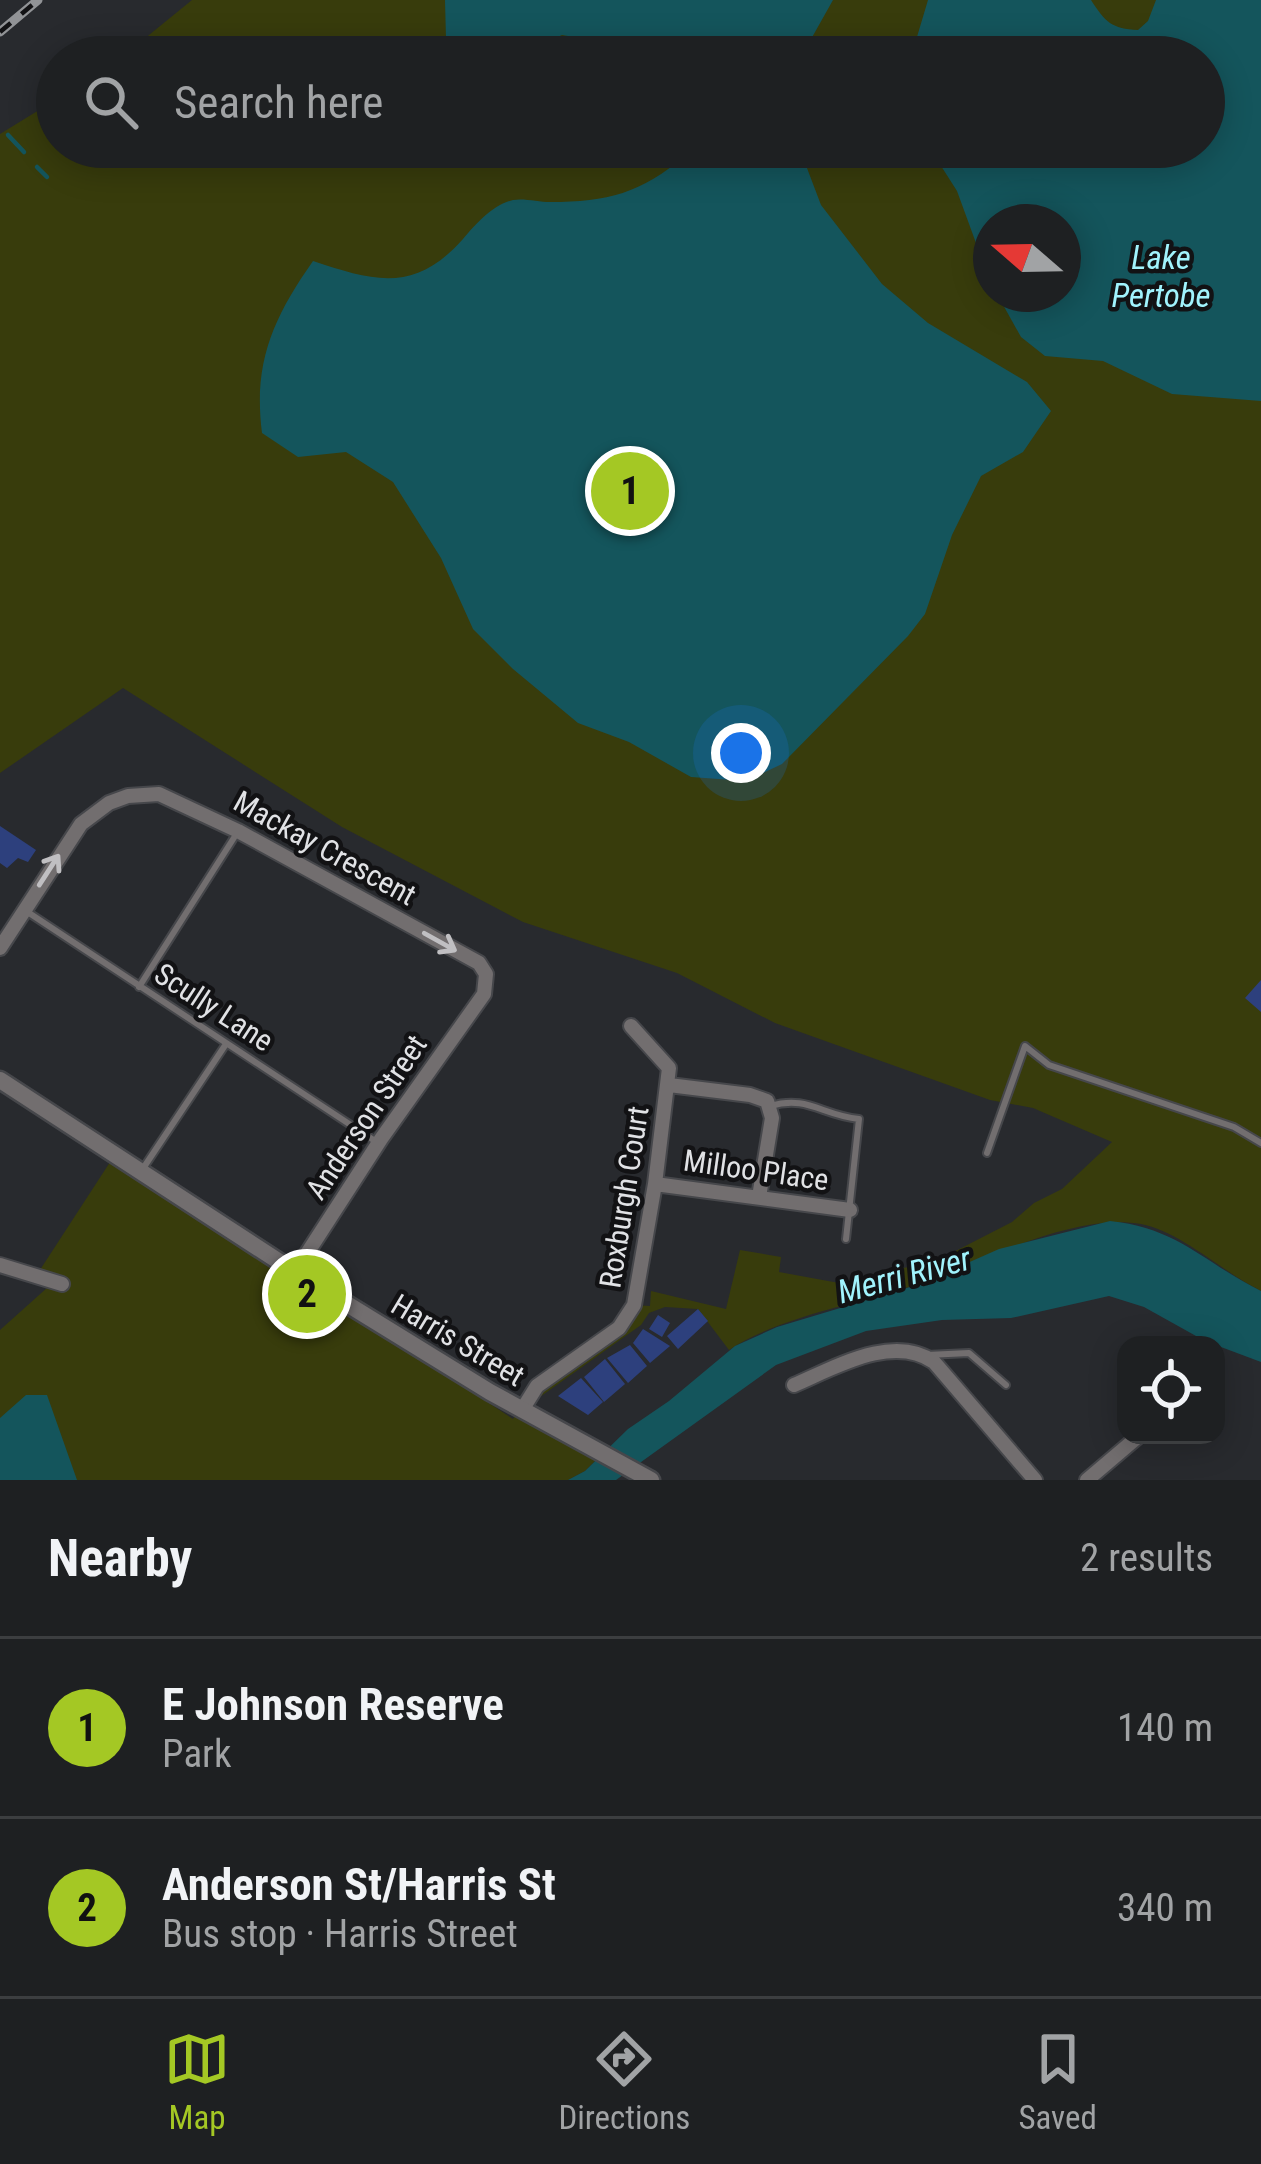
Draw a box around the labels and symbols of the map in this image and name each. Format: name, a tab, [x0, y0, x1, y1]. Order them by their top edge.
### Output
north arrow	[973, 204, 1081, 312]
water label: Lake Pertobe	[1111, 238, 1211, 315]
pin: 1	[591, 446, 669, 536]
your location	[711, 723, 771, 783]
street label: Mackay Crescent	[228, 784, 422, 912]
one-way arrow	[36, 854, 61, 888]
one-way arrow	[421, 931, 456, 954]
street label: Scully Lane	[148, 956, 280, 1058]
street label: Anderson Street	[298, 1028, 434, 1206]
street label: Roxburgh Court	[592, 1104, 656, 1290]
street label: Milloo Place	[681, 1143, 831, 1197]
water label: Merri River	[833, 1238, 976, 1311]
pin: 2	[268, 1249, 346, 1339]
street label: Harris Street	[385, 1287, 531, 1393]

